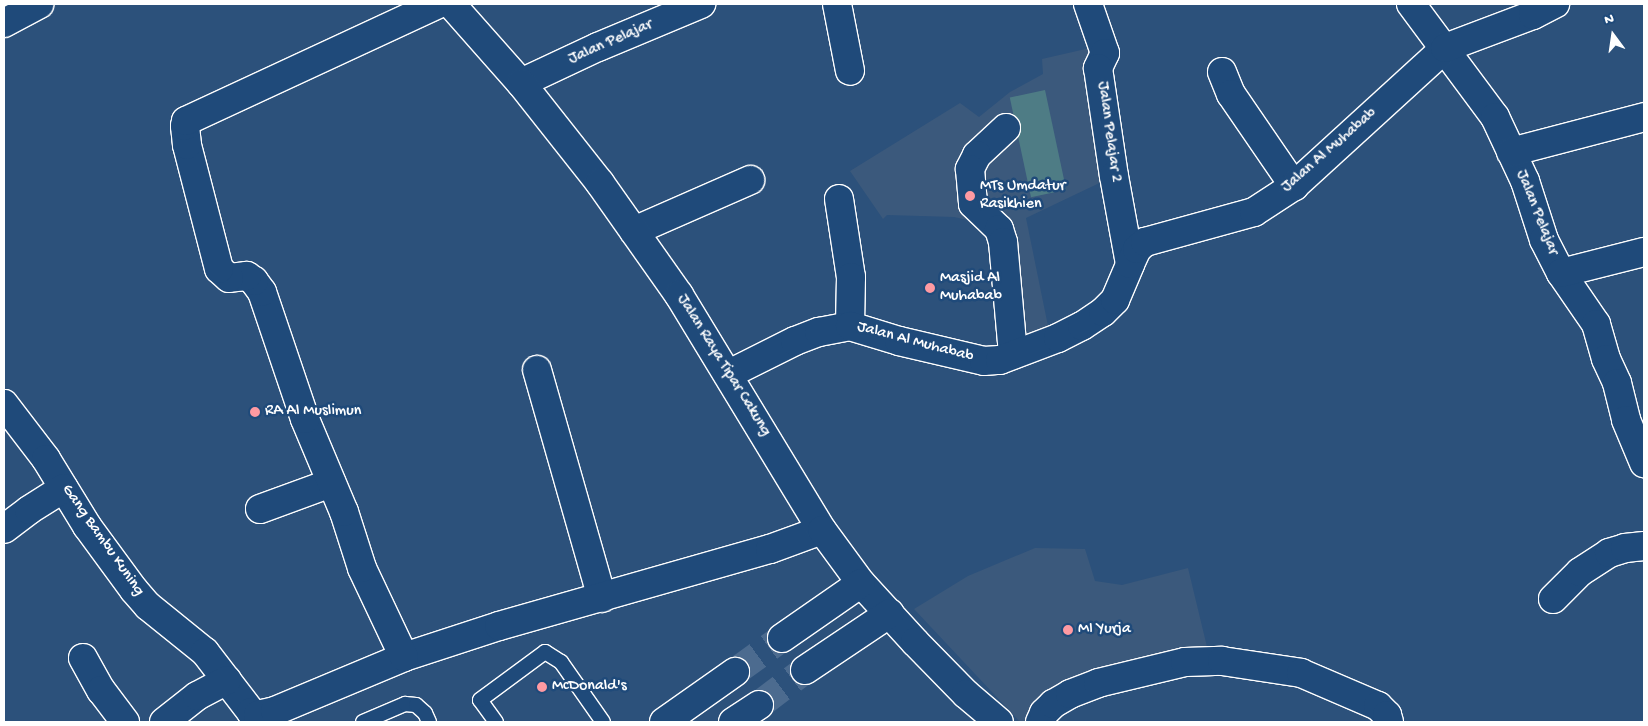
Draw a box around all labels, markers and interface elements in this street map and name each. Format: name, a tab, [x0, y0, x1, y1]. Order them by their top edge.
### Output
north arrow	[1588, 10, 1638, 60]
text: N	[1603, 11, 1616, 29]
street label: Jalan Pelajar	[566, 16, 656, 70]
street label: Jalan Pelajar 2	[1091, 80, 1125, 184]
street label: Jalan Al Muhabab	[1279, 104, 1381, 198]
street label: Jalan Pelajar	[1510, 168, 1562, 258]
place label: MTs Umdatur Rasikhien	[980, 177, 1065, 215]
marker: MTs Umdatur Rasikhien	[964, 190, 976, 202]
place label: Masjid Al Muhabab	[940, 269, 1002, 307]
marker: Masjid Al Muhabab	[924, 282, 936, 294]
street label: Jalan Raya Tipar Cakung	[671, 291, 775, 441]
street label: Jalan Al Muhabab	[855, 318, 975, 368]
place label: RA Al Muslimun	[265, 402, 361, 422]
marker: RA Al Muslimun	[249, 406, 261, 418]
street label: Gang Bambu Kuning	[56, 482, 148, 600]
place label: MI Yurja	[1078, 620, 1131, 640]
marker: MI Yurja	[1062, 624, 1074, 636]
place label: McDonald's	[552, 677, 627, 697]
marker: McDonald's	[536, 681, 548, 693]

